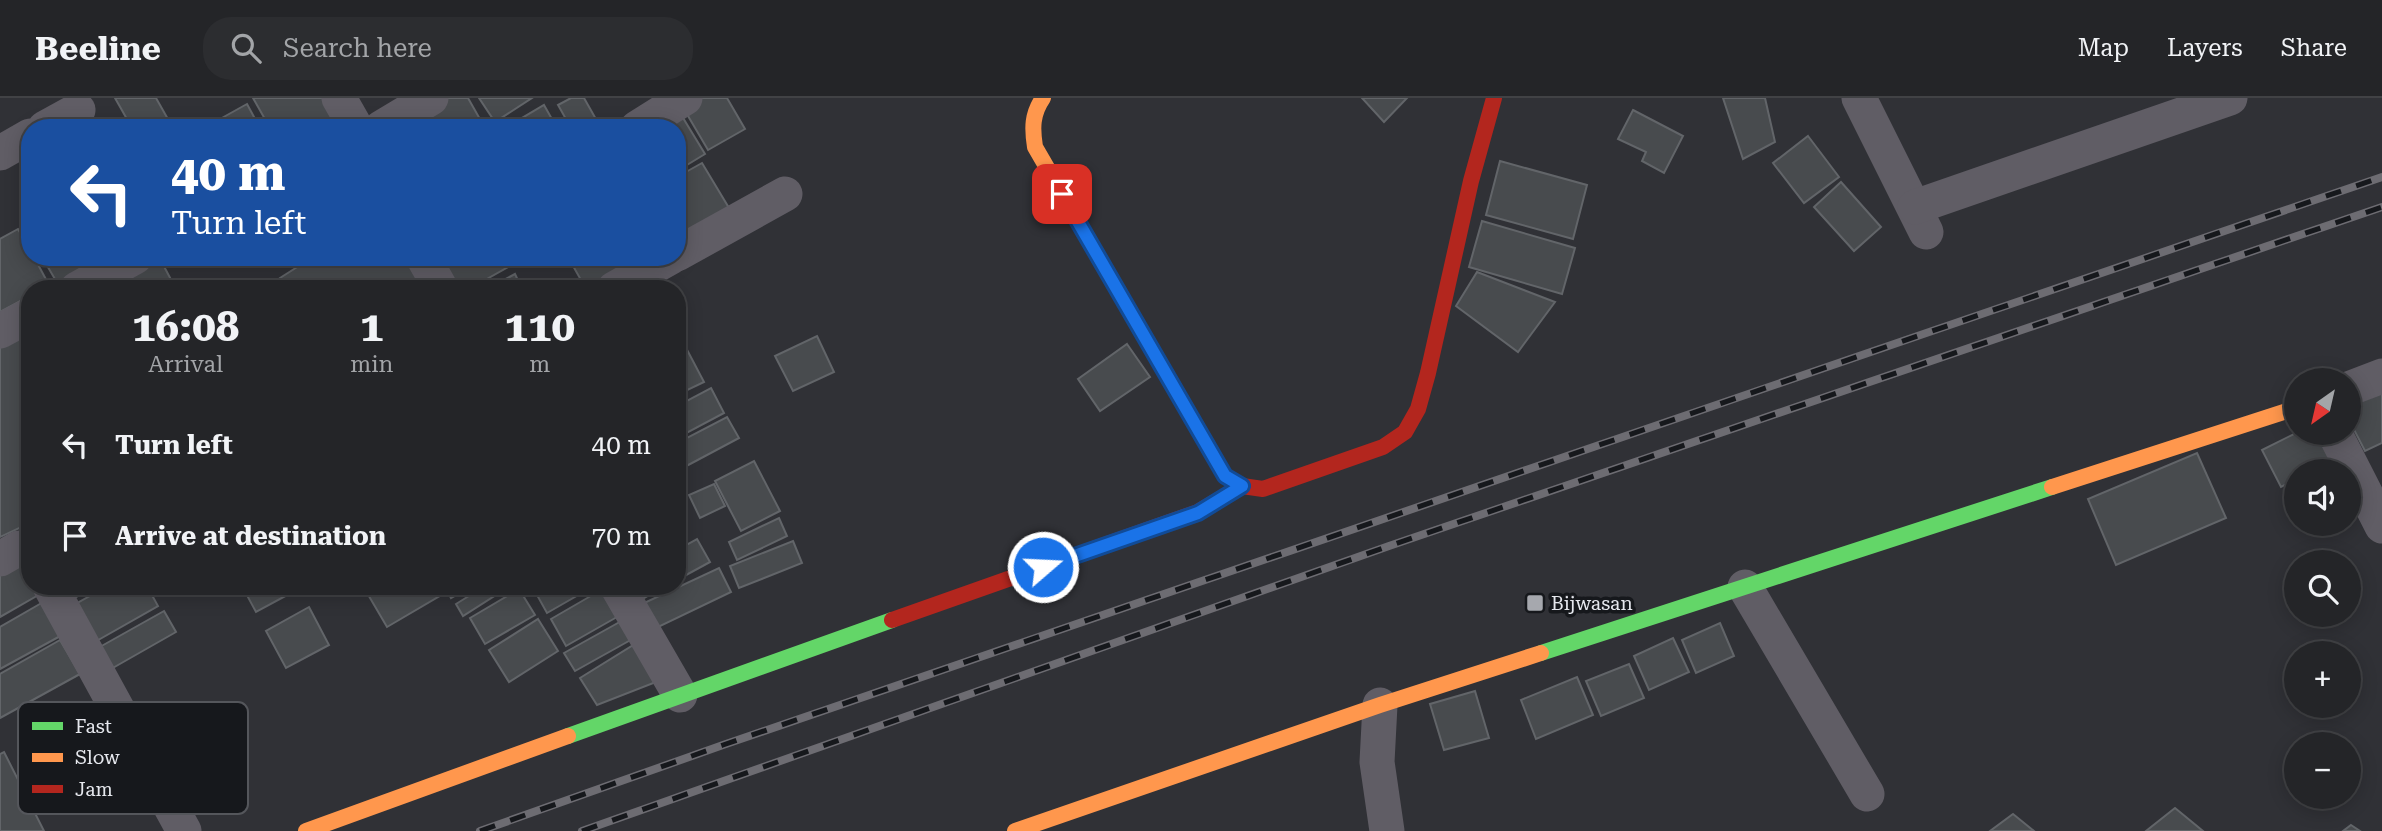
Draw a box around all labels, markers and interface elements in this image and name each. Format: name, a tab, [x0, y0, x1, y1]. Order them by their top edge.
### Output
search box	[203, 17, 693, 80]
text: Beeline	[35, 29, 161, 68]
icon: search	[227, 29, 265, 67]
text: Search here	[283, 33, 432, 63]
text: Map	[2078, 34, 2129, 62]
text: Layers	[2167, 34, 2243, 62]
text: Share	[2281, 34, 2347, 62]
text: 40 m	[171, 145, 286, 202]
icon: left	[56, 147, 147, 238]
pin	[1032, 164, 1092, 224]
icon: arrive	[1043, 175, 1081, 213]
text: Turn left	[171, 204, 306, 242]
text: 16:08	[132, 302, 239, 351]
text: 1	[360, 302, 384, 351]
text: 110	[504, 302, 575, 351]
text: Arrival	[148, 351, 223, 378]
text: min	[350, 351, 393, 378]
text: m	[529, 351, 550, 378]
north arrow	[2284, 368, 2361, 444]
map controls	[2284, 368, 2361, 809]
icon: left	[56, 426, 94, 464]
text: Turn left	[115, 430, 233, 460]
text: 40 m	[592, 430, 651, 460]
button: sound	[2284, 459, 2361, 536]
icon: arrive	[56, 517, 94, 555]
text: Arrive at destination	[115, 521, 386, 551]
text: 70 m	[592, 521, 651, 551]
position arrow	[1006, 530, 1080, 604]
button: search	[2284, 550, 2361, 627]
place label: Bijwasan	[1551, 592, 1633, 615]
marker: Bijwasan	[1525, 593, 1545, 613]
button: +	[2284, 641, 2361, 718]
legend	[18, 702, 248, 814]
text: Fast	[75, 715, 112, 738]
button: −	[2284, 732, 2361, 809]
text: Slow	[75, 746, 120, 769]
text: Jam	[75, 778, 113, 801]

